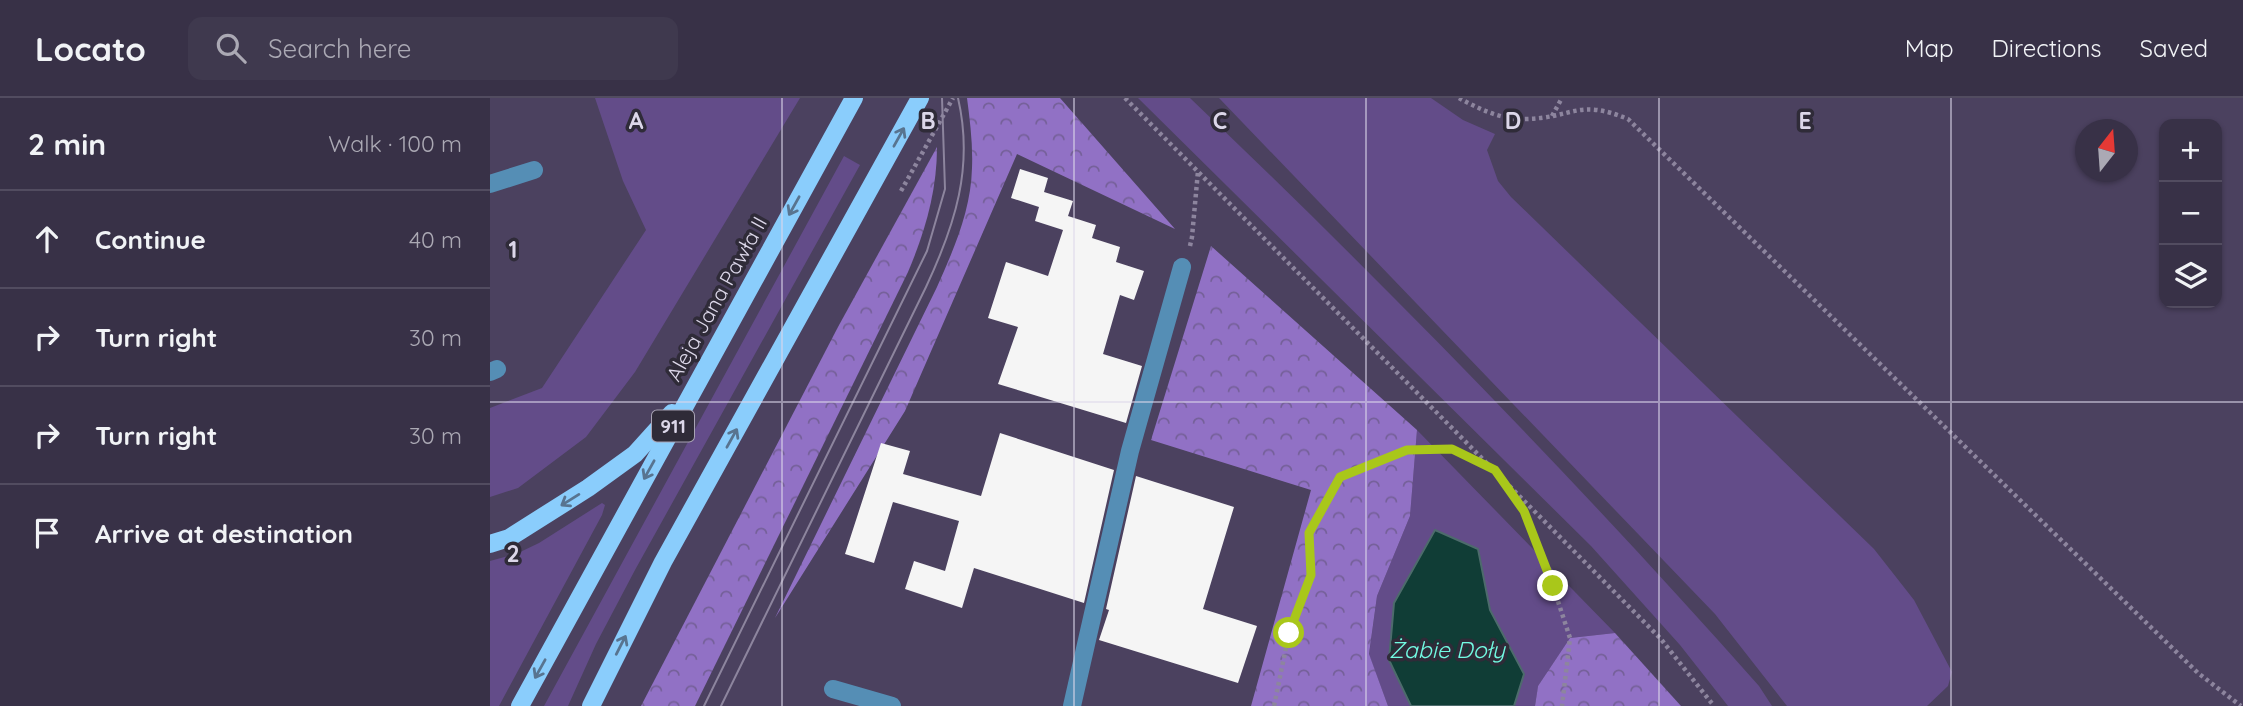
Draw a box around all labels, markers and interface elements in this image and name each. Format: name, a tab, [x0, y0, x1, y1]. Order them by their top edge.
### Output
search box	[188, 17, 678, 80]
text: Locato	[35, 28, 146, 69]
icon: search	[212, 29, 250, 67]
text: Search here	[268, 32, 411, 65]
text: Map	[1905, 33, 1954, 63]
text: Directions	[1992, 33, 2102, 63]
text: Saved	[2140, 33, 2208, 63]
text: A	[629, 106, 644, 135]
text: B	[920, 106, 936, 135]
text: C	[1213, 106, 1227, 135]
text: D	[1505, 106, 1521, 135]
text: E	[1798, 106, 1812, 135]
north arrow	[2075, 119, 2138, 182]
map controls	[2159, 119, 2222, 308]
button: +	[2159, 119, 2222, 182]
text: 2 min	[28, 125, 106, 163]
one-way arrow	[892, 127, 906, 147]
text: Walk · 100 m	[328, 129, 462, 158]
button: −	[2159, 182, 2222, 245]
one-way arrow	[787, 195, 800, 216]
street label: Aleja Jana Pawła II	[660, 212, 772, 385]
icon: ahead	[28, 220, 66, 258]
text: Continue	[95, 223, 206, 256]
text: 40 m	[409, 225, 462, 254]
text: 1	[509, 235, 517, 264]
button: layers	[2159, 245, 2222, 308]
icon: right	[28, 318, 66, 356]
text: Turn right	[95, 321, 217, 354]
text: 30 m	[409, 323, 462, 352]
road number: 911	[652, 410, 694, 442]
icon: right	[28, 416, 66, 454]
text: Turn right	[95, 419, 217, 452]
text: 30 m	[409, 421, 462, 450]
one-way arrow	[725, 429, 739, 449]
one-way arrow	[642, 459, 655, 480]
one-way arrow	[560, 493, 580, 507]
icon: arrive	[28, 514, 66, 552]
text: Arrive at destination	[95, 517, 353, 550]
text: 2	[506, 539, 520, 568]
route end	[1537, 570, 1568, 601]
route start	[1273, 617, 1304, 648]
one-way arrow	[614, 635, 628, 656]
water label: Żabie Doły	[1389, 635, 1507, 664]
one-way arrow	[533, 659, 547, 679]

